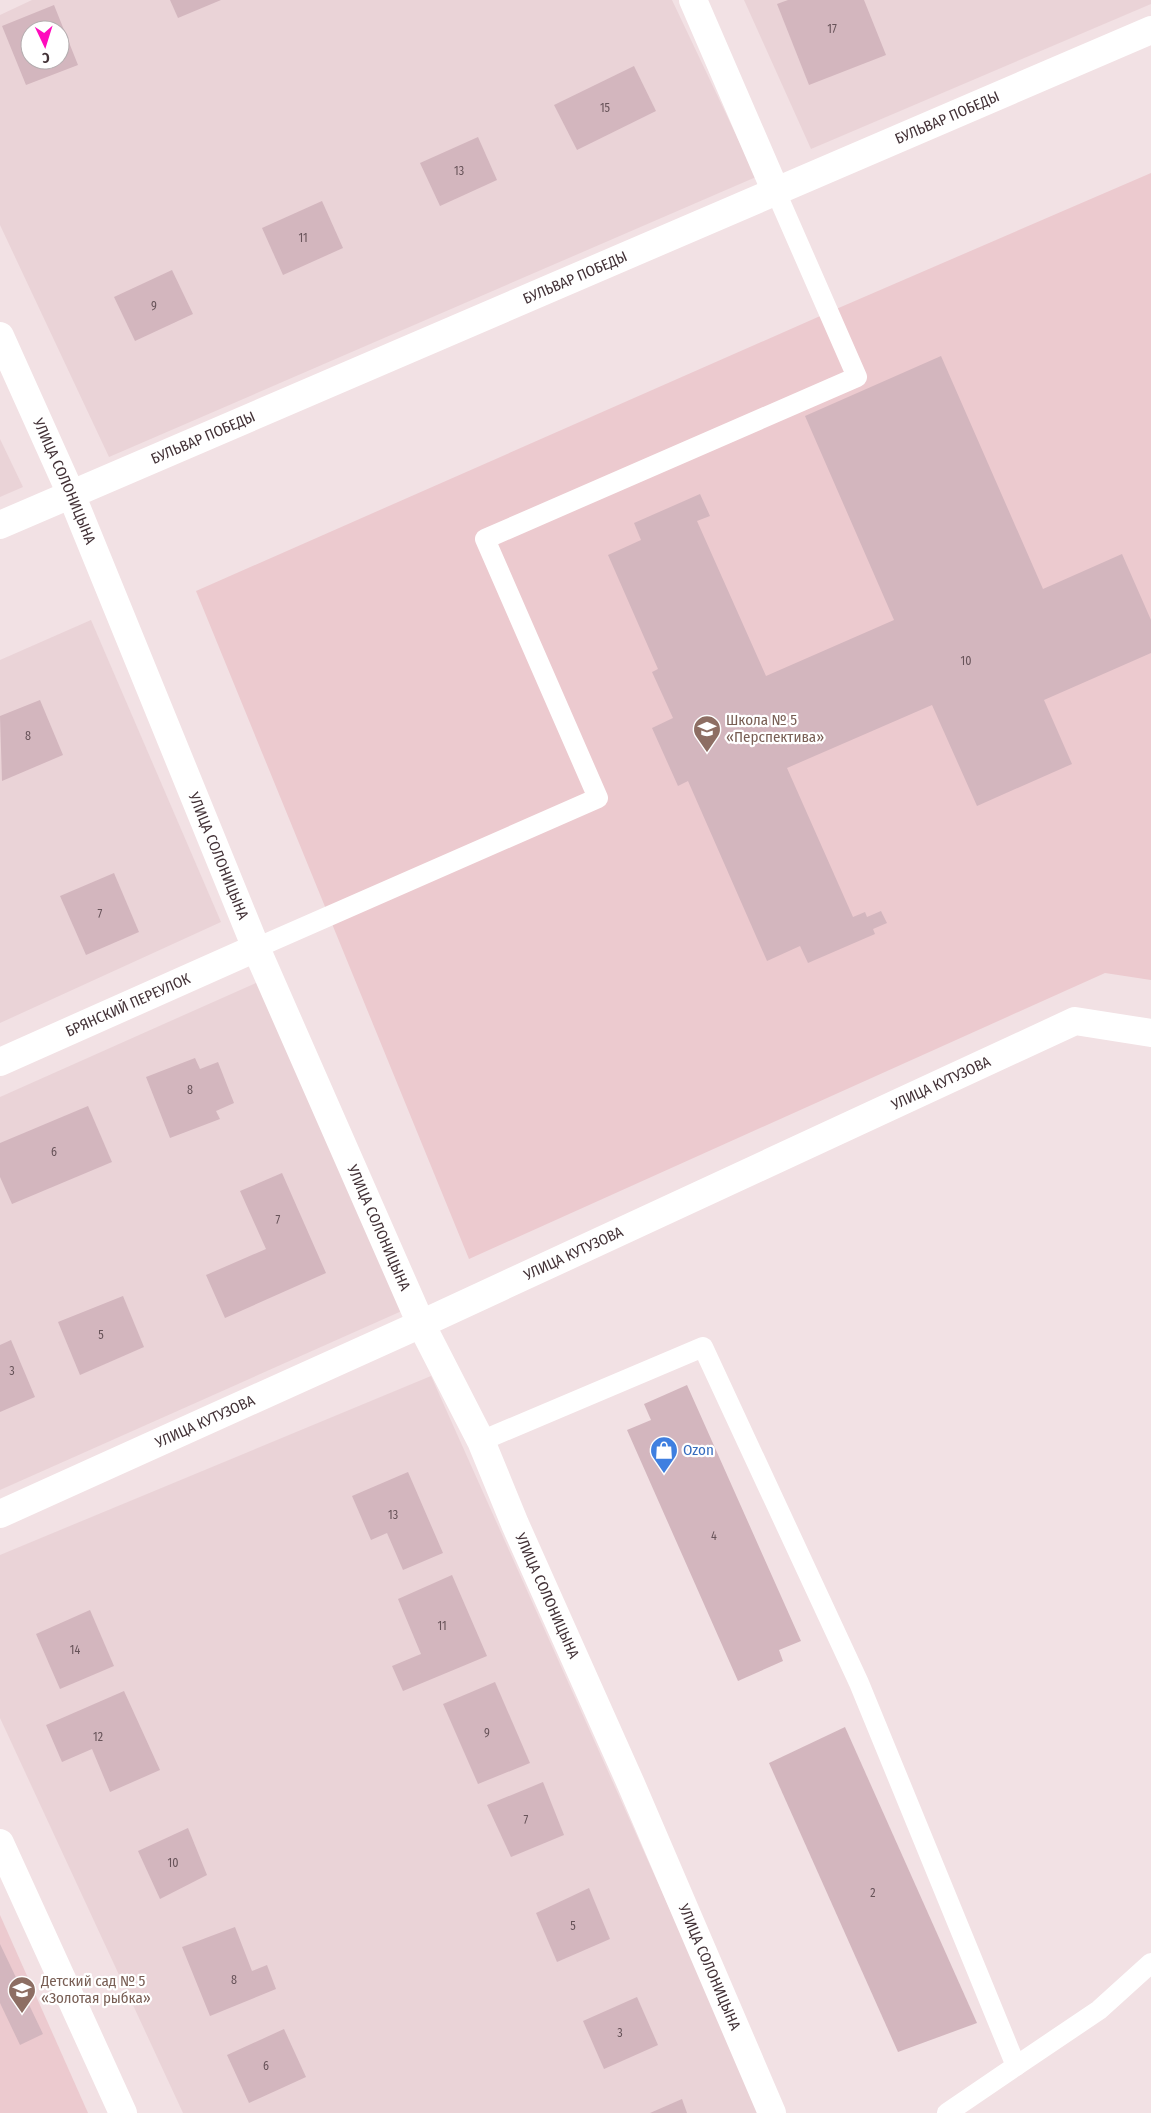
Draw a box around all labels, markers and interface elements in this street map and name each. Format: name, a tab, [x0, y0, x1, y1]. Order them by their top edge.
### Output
north arrow	[20, 20, 70, 70]
house number: 17	[827, 22, 837, 36]
text: С	[41, 49, 50, 66]
street label: БУЛЬВАР ПОБЕДЫ	[892, 87, 1002, 148]
house number: 15	[600, 101, 611, 115]
house number: 13	[454, 164, 464, 178]
house number: 11	[298, 231, 308, 245]
street label: БУЛЬВАР ПОБЕДЫ	[520, 247, 630, 308]
house number: 9	[151, 299, 157, 313]
street label: БУЛЬВАР ПОБЕДЫ	[148, 407, 258, 468]
street label: УЛИЦА СОЛОНИЦЫНА	[29, 415, 100, 547]
house number: 10	[961, 654, 971, 668]
place label: Школа № 5 «Перспектива»	[726, 711, 824, 746]
school or university icon: Школа № 5 «Перспектива»	[692, 714, 722, 753]
house number: 8	[25, 729, 31, 743]
street label: УЛИЦА СОЛОНИЦЫНА	[184, 789, 252, 922]
house number: 7	[98, 907, 103, 921]
street label: БРЯНСКИЙ ПЕРЕУЛОК	[63, 969, 193, 1041]
street label: УЛИЦА КУТУЗОВА	[888, 1052, 993, 1114]
house number: 8	[187, 1083, 193, 1097]
house number: 6	[51, 1145, 57, 1159]
street label: УЛИЦА СОЛОНИЦЫНА	[343, 1161, 414, 1294]
house number: 7	[276, 1213, 281, 1227]
street label: УЛИЦА КУТУЗОВА	[520, 1223, 626, 1284]
house number: 5	[98, 1328, 104, 1342]
house number: 3	[9, 1364, 15, 1378]
street label: УЛИЦА КУТУЗОВА	[152, 1391, 258, 1452]
shop icon: Ozon	[649, 1435, 679, 1474]
place label: Ozon	[683, 1441, 714, 1459]
house number: 13	[388, 1508, 398, 1522]
street label: УЛИЦА СОЛОНИЦЫНА	[511, 1529, 583, 1662]
house number: 4	[711, 1529, 717, 1543]
house number: 11	[437, 1619, 447, 1633]
house number: 14	[70, 1643, 80, 1657]
house number: 9	[484, 1726, 490, 1740]
house number: 12	[93, 1730, 103, 1744]
house number: 7	[524, 1813, 529, 1827]
house number: 10	[168, 1856, 178, 1870]
house number: 2	[870, 1886, 876, 1900]
street label: УЛИЦА СОЛОНИЦЫНА	[674, 1900, 744, 2033]
house number: 5	[570, 1919, 576, 1933]
place label: Детский сад № 5 «Золотая рыбка»	[40, 1972, 151, 2007]
house number: 8	[231, 1973, 237, 1987]
school or university icon: Детский сад № 5 «Золотая рыбка»	[7, 1975, 37, 2014]
house number: 3	[617, 2026, 623, 2040]
house number: 6	[263, 2059, 269, 2073]

